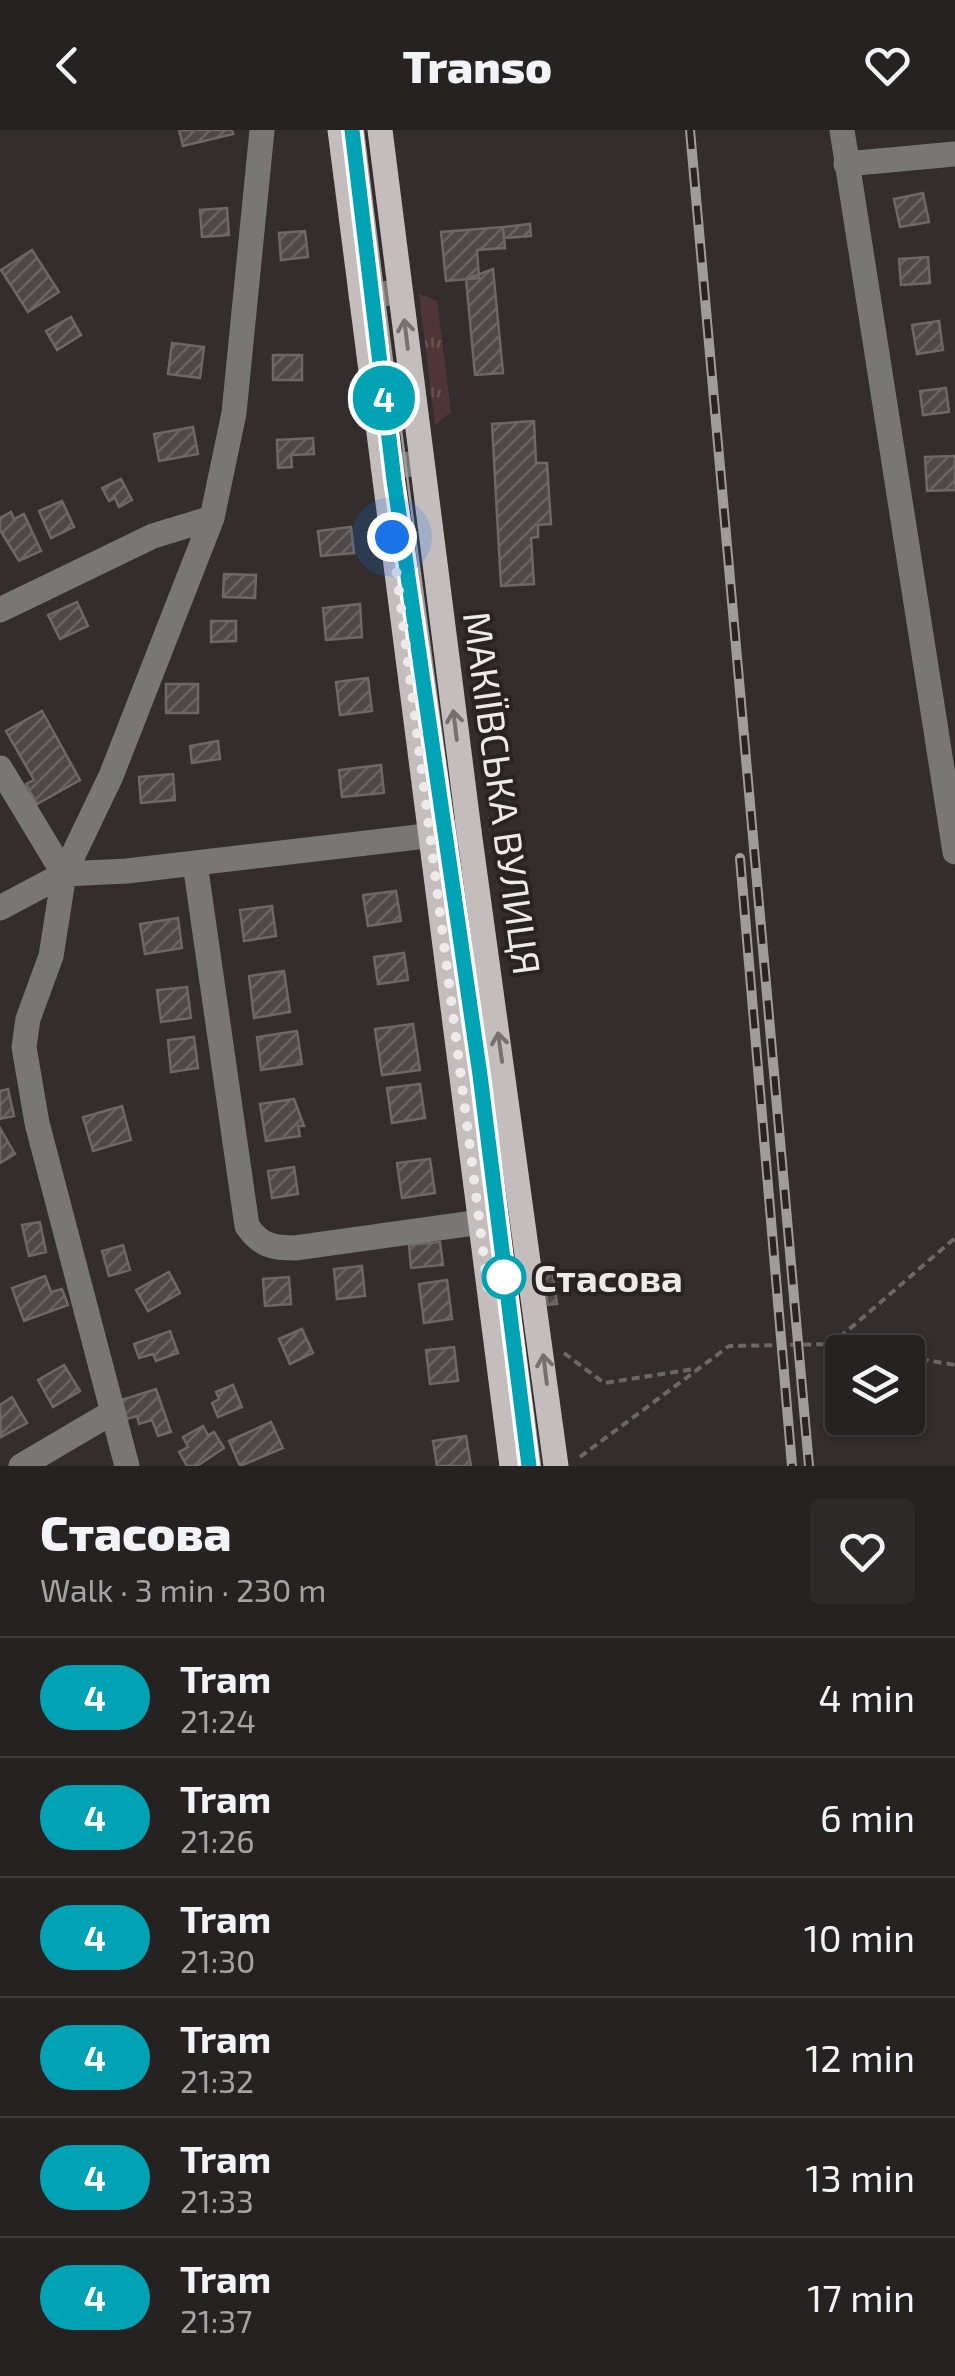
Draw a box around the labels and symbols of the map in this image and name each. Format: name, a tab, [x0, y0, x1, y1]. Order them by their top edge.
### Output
one-way arrow	[396, 318, 414, 350]
line badge: 4	[352, 366, 416, 430]
your location	[367, 512, 417, 562]
street label: МАКІЇВСЬКА ВУЛИЦЯ	[455, 608, 551, 978]
one-way arrow	[445, 710, 464, 742]
one-way arrow	[490, 1032, 508, 1064]
place label: Стасова	[534, 1254, 683, 1300]
marker: Стасова	[483, 1256, 525, 1298]
one-way arrow	[535, 1354, 554, 1386]

